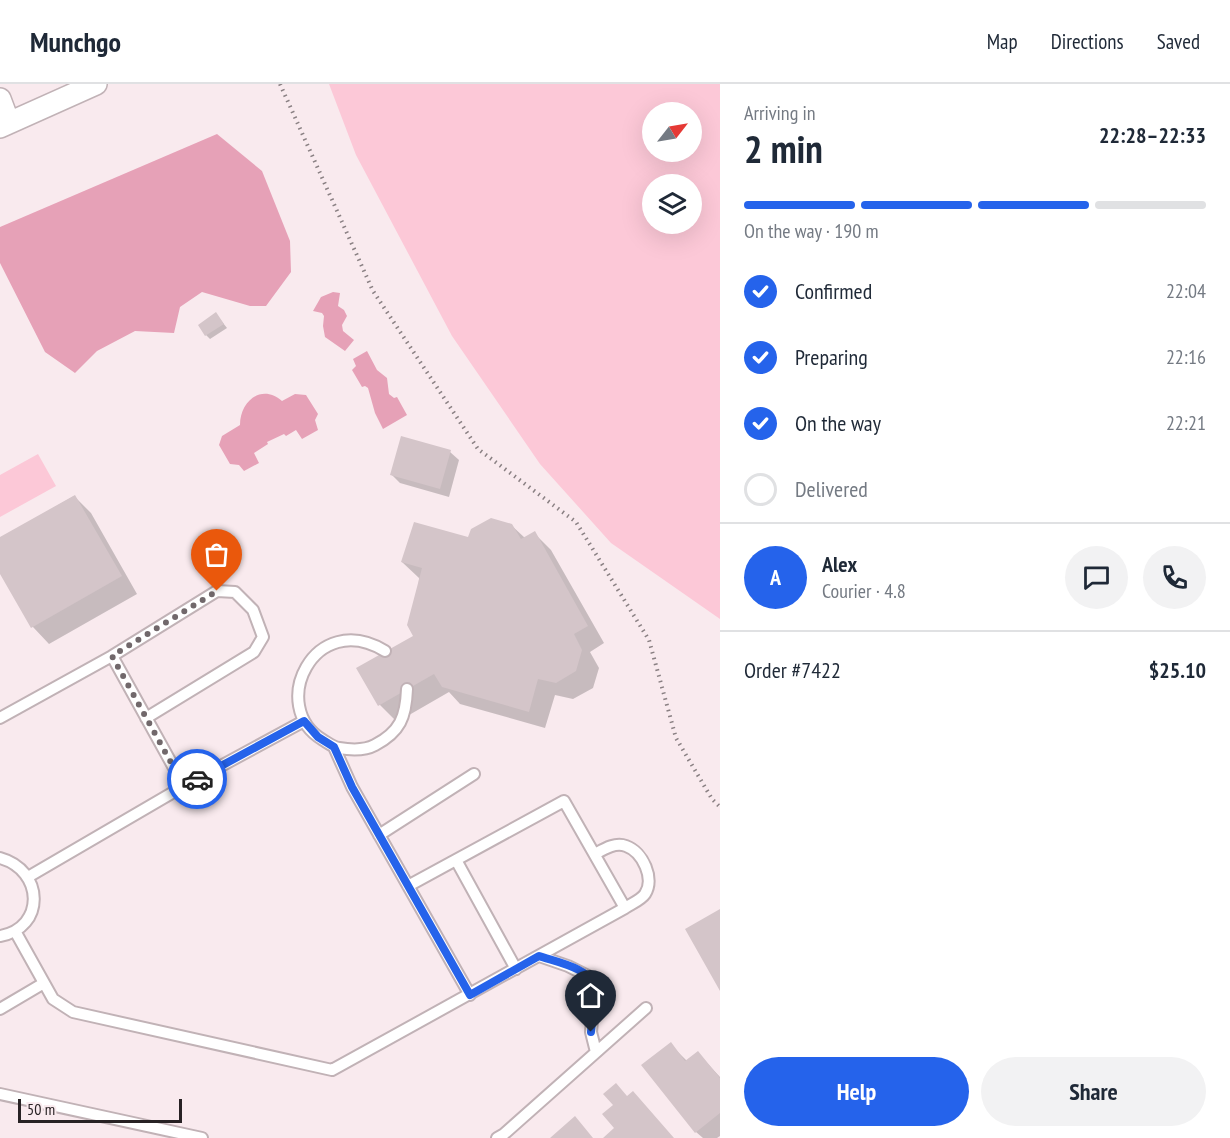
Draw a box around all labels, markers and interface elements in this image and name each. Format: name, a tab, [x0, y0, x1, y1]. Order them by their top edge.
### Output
text: Munchgo	[30, 23, 121, 60]
text: Map	[987, 28, 1018, 55]
text: Directions	[1051, 28, 1124, 55]
text: Saved	[1157, 28, 1200, 55]
text: Arriving in	[744, 100, 816, 126]
north arrow	[642, 102, 702, 162]
map controls	[642, 102, 702, 234]
text: 22:28–22:33	[1099, 121, 1206, 149]
text: 2 min	[744, 123, 823, 174]
button: layers	[642, 174, 702, 234]
text: On the way · 190 m	[744, 218, 879, 244]
icon: check	[744, 275, 777, 308]
text: Confirmed	[795, 277, 872, 305]
text: 22:04	[1166, 278, 1206, 304]
icon: check	[744, 341, 777, 374]
text: Preparing	[795, 343, 868, 371]
text: 22:16	[1166, 344, 1206, 370]
icon: check	[744, 407, 777, 440]
text: On the way	[795, 409, 881, 437]
text: 22:21	[1166, 410, 1206, 436]
text: Delivered	[795, 475, 868, 503]
pin	[191, 529, 242, 591]
icon: bag	[200, 538, 233, 571]
button: chat	[1065, 546, 1128, 609]
button: phone	[1143, 546, 1206, 609]
text: Alex	[822, 550, 857, 578]
text: A	[770, 563, 781, 591]
text: Courier · 4.8	[822, 578, 906, 604]
text: Order #7422	[744, 656, 841, 684]
text: $25.10	[1149, 656, 1206, 684]
courier	[167, 749, 227, 809]
icon: car	[181, 763, 214, 796]
pin	[565, 970, 616, 1032]
icon: home	[574, 979, 607, 1012]
button: Help	[744, 1057, 969, 1126]
button: Share	[981, 1057, 1206, 1126]
scale bar	[18, 1096, 182, 1124]
text: 50 m	[27, 1099, 55, 1119]

